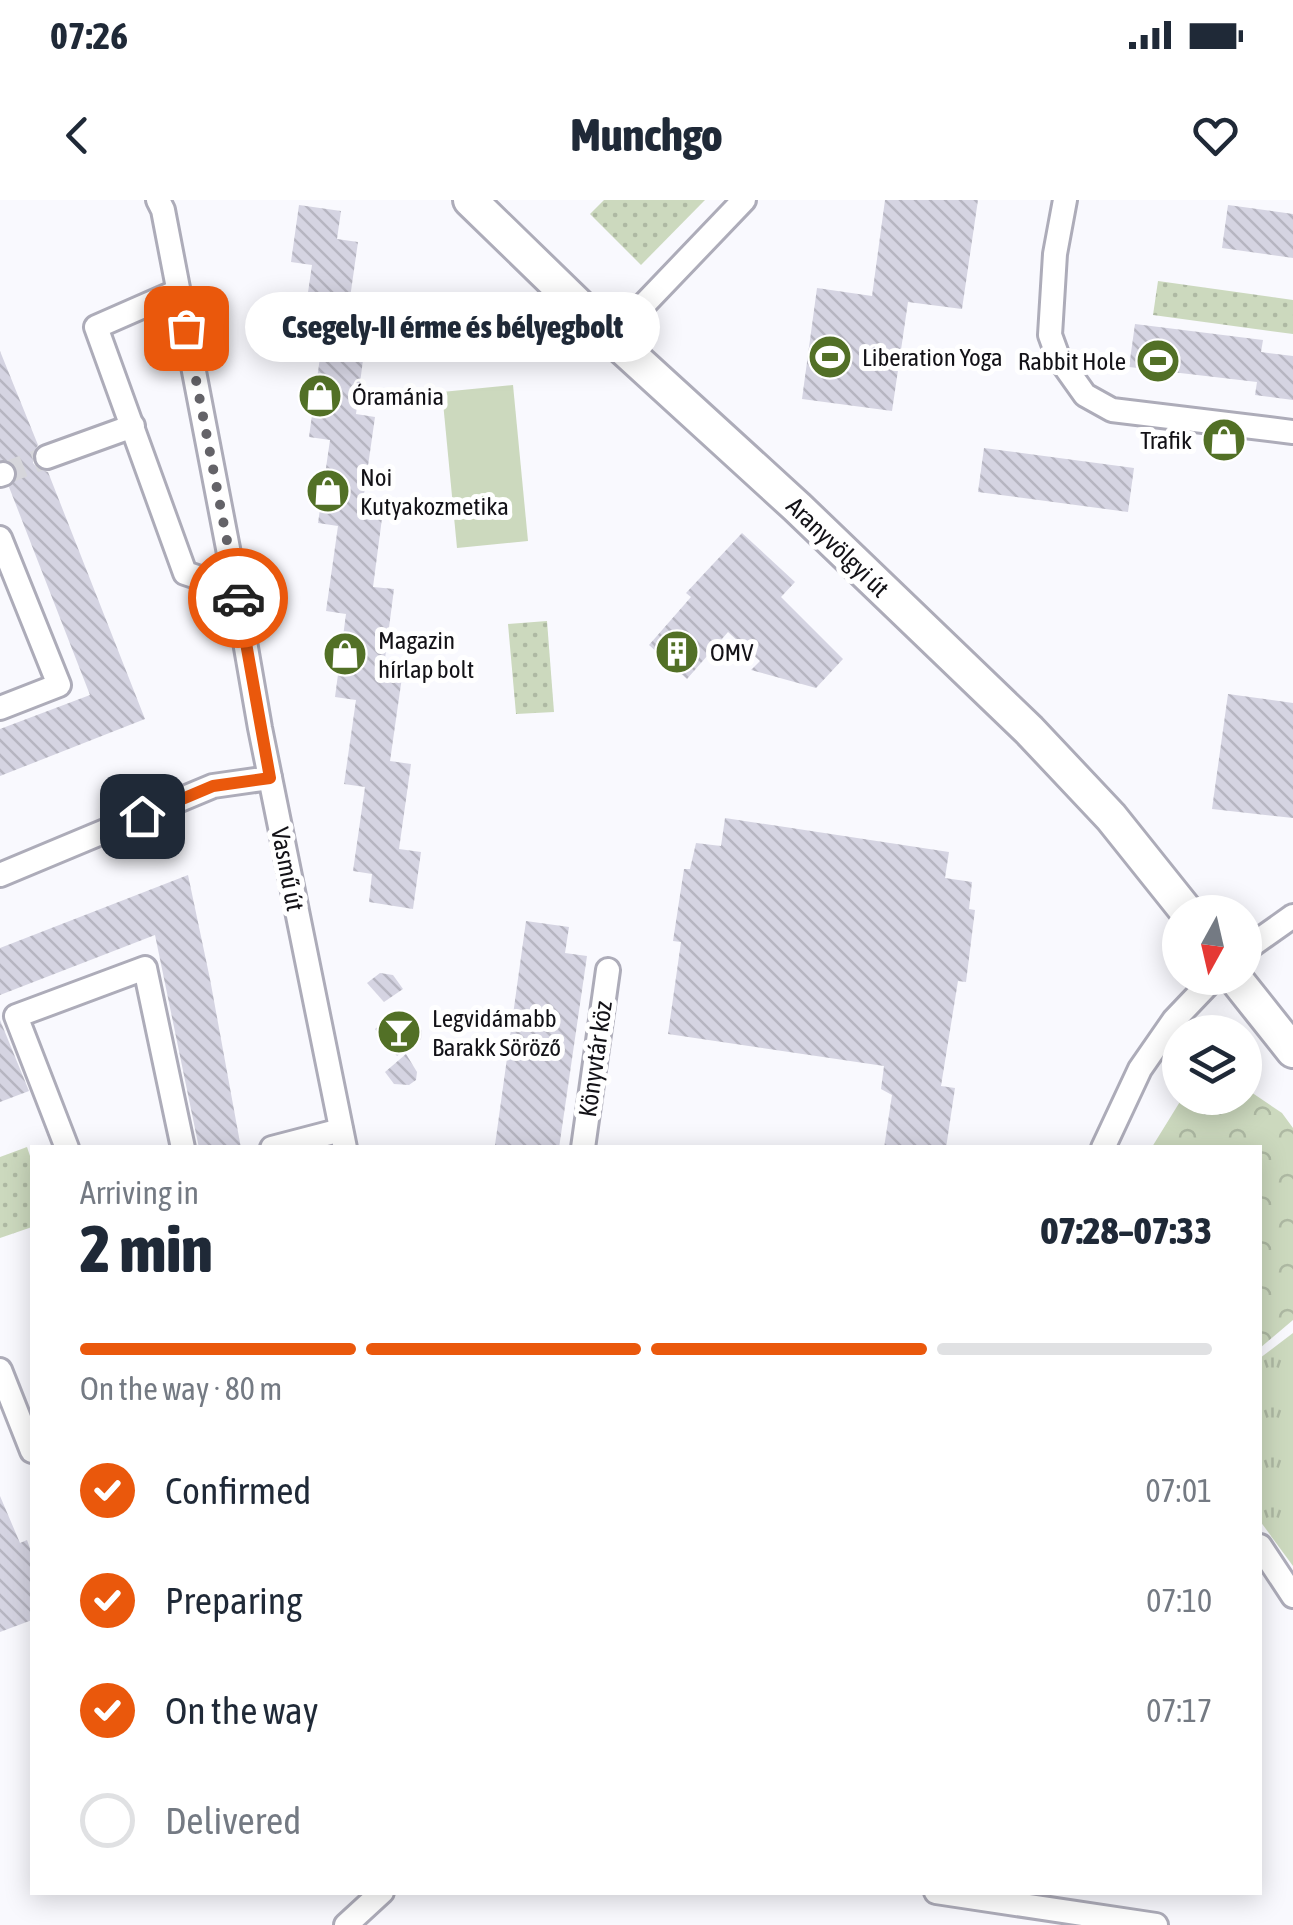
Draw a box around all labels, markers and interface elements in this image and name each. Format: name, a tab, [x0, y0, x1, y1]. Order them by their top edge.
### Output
text: 07:26	[50, 14, 128, 57]
icon: back	[50, 108, 105, 163]
icon: heart	[1188, 108, 1243, 163]
text: Munchgo	[571, 109, 722, 161]
pin	[144, 286, 229, 371]
callout: Csegely-II érme és bélyegbolt	[246, 293, 661, 363]
icon: bag	[159, 301, 214, 356]
text: Csegely-II érme és bélyegbolt	[282, 308, 623, 345]
sports icon: Liberation Yoga	[807, 334, 853, 380]
sports icon: Rabbit Hole	[1135, 338, 1181, 384]
place label: Liberation Yoga	[862, 343, 1003, 371]
place label: Rabbit Hole	[1018, 347, 1126, 375]
shop icon: Óramánia	[297, 373, 343, 419]
place label: Óramánia	[352, 382, 444, 410]
shop icon: Trafik	[1201, 417, 1247, 463]
place label: Trafik	[1140, 426, 1192, 454]
place label: Noi Kutyakozmetika	[360, 463, 509, 520]
shop icon: Noi Kutyakozmetika	[305, 468, 351, 514]
street label: Aranyvölgyi út	[781, 492, 895, 602]
courier	[188, 548, 288, 648]
icon: car	[211, 571, 266, 626]
place label: Magazin hírlap bolt	[378, 626, 474, 683]
building icon: OMV	[654, 629, 700, 675]
shop icon: Magazin hírlap bolt	[322, 631, 368, 677]
place label: OMV	[710, 638, 754, 666]
pin	[100, 774, 185, 859]
icon: home	[115, 789, 170, 844]
street label: Vasmű út	[266, 825, 310, 913]
north arrow	[1162, 895, 1262, 995]
map controls	[1162, 895, 1262, 1115]
street label: Könyvtár köz	[573, 999, 617, 1119]
place label: Legvidámabb Barakk Söröző	[432, 1004, 561, 1061]
bar icon: Legvidámabb Barakk Söröző	[376, 1009, 422, 1055]
button: layers	[1162, 1015, 1262, 1115]
text: Arriving in	[80, 1174, 199, 1211]
text: 07:28–07:33	[1040, 1209, 1212, 1252]
text: 2 min	[80, 1211, 213, 1286]
text: On the way · 80 m	[80, 1370, 282, 1407]
icon: check	[80, 1463, 135, 1518]
text: Confirmed	[165, 1469, 311, 1512]
text: 07:01	[1146, 1472, 1212, 1509]
icon: check	[80, 1573, 135, 1628]
text: Preparing	[165, 1579, 303, 1622]
text: 07:10	[1146, 1582, 1212, 1619]
icon: check	[80, 1683, 135, 1738]
text: On the way	[165, 1689, 318, 1732]
text: 07:17	[1146, 1692, 1212, 1729]
text: Delivered	[165, 1799, 301, 1842]

